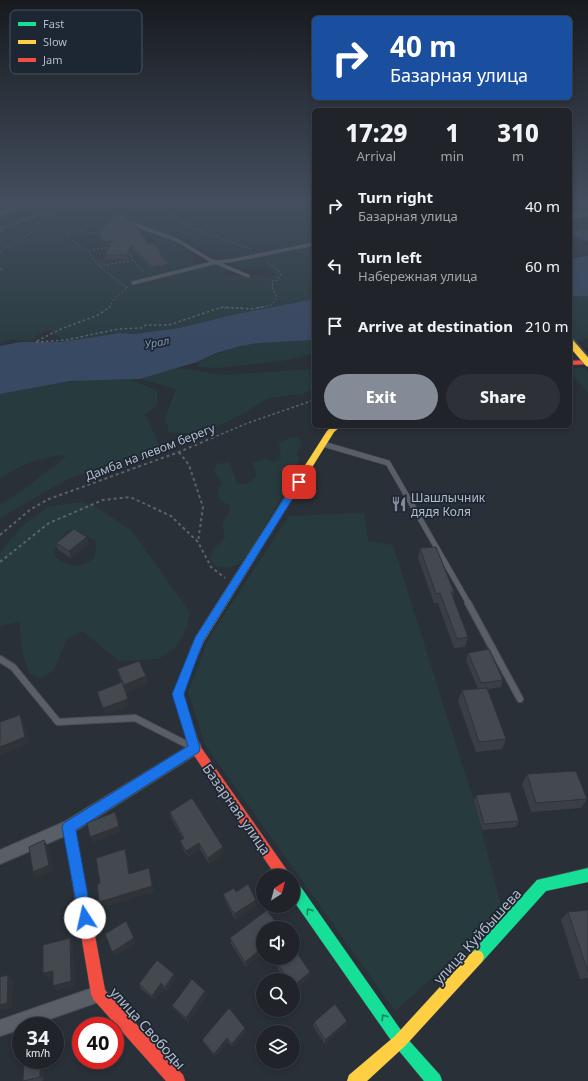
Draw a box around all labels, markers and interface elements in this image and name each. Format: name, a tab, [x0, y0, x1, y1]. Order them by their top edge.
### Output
legend	[10, 10, 142, 74]
text: Fast	[43, 16, 64, 31]
text: 40 m	[390, 27, 457, 65]
icon: right	[324, 32, 376, 84]
text: Slow	[43, 34, 67, 49]
text: Jam	[42, 52, 62, 67]
text: Базарная улица	[390, 63, 528, 87]
text: 17:29	[345, 116, 407, 149]
text: 1	[445, 116, 459, 149]
text: 310	[497, 116, 539, 149]
text: Arrival	[356, 147, 396, 165]
text: min	[441, 147, 464, 165]
text: m	[512, 147, 524, 165]
text: Turn right	[358, 187, 433, 207]
icon: right	[324, 195, 346, 217]
text: 40 m	[525, 196, 560, 216]
text: Базарная улица	[358, 207, 458, 225]
text: Turn left	[358, 247, 422, 267]
icon: left	[324, 255, 346, 277]
text: 60 m	[525, 256, 560, 276]
text: Набережная улица	[358, 267, 477, 285]
icon: arrive	[324, 315, 346, 337]
text: Arrive at destination	[358, 316, 513, 336]
text: 210 m	[525, 316, 569, 336]
water label: Урал	[144, 332, 170, 352]
button: Exit	[324, 374, 438, 420]
button: Share	[446, 374, 560, 420]
street label: Дамба на левом берегу	[83, 419, 218, 485]
pin	[282, 465, 316, 499]
icon: arrive	[288, 471, 310, 493]
place label: Шашлычник дядя Коля	[411, 489, 486, 520]
restaurant icon: Шашлычник дядя Коля	[390, 495, 408, 513]
street label: Базарная улица	[198, 760, 276, 858]
north arrow	[256, 869, 300, 913]
map controls	[256, 869, 300, 1069]
street label: улица Куйбышева	[429, 884, 525, 988]
position arrow	[64, 897, 106, 939]
one-way arrow	[306, 908, 314, 915]
button: sound	[256, 921, 300, 965]
button: search	[256, 973, 300, 1017]
street label: улица Свободы	[106, 983, 190, 1073]
one-way arrow	[382, 1015, 389, 1022]
speed limit sign: 40	[72, 1017, 124, 1069]
text: 34	[27, 1024, 49, 1051]
button: layers	[256, 1025, 300, 1069]
text: km/h	[26, 1046, 50, 1060]

